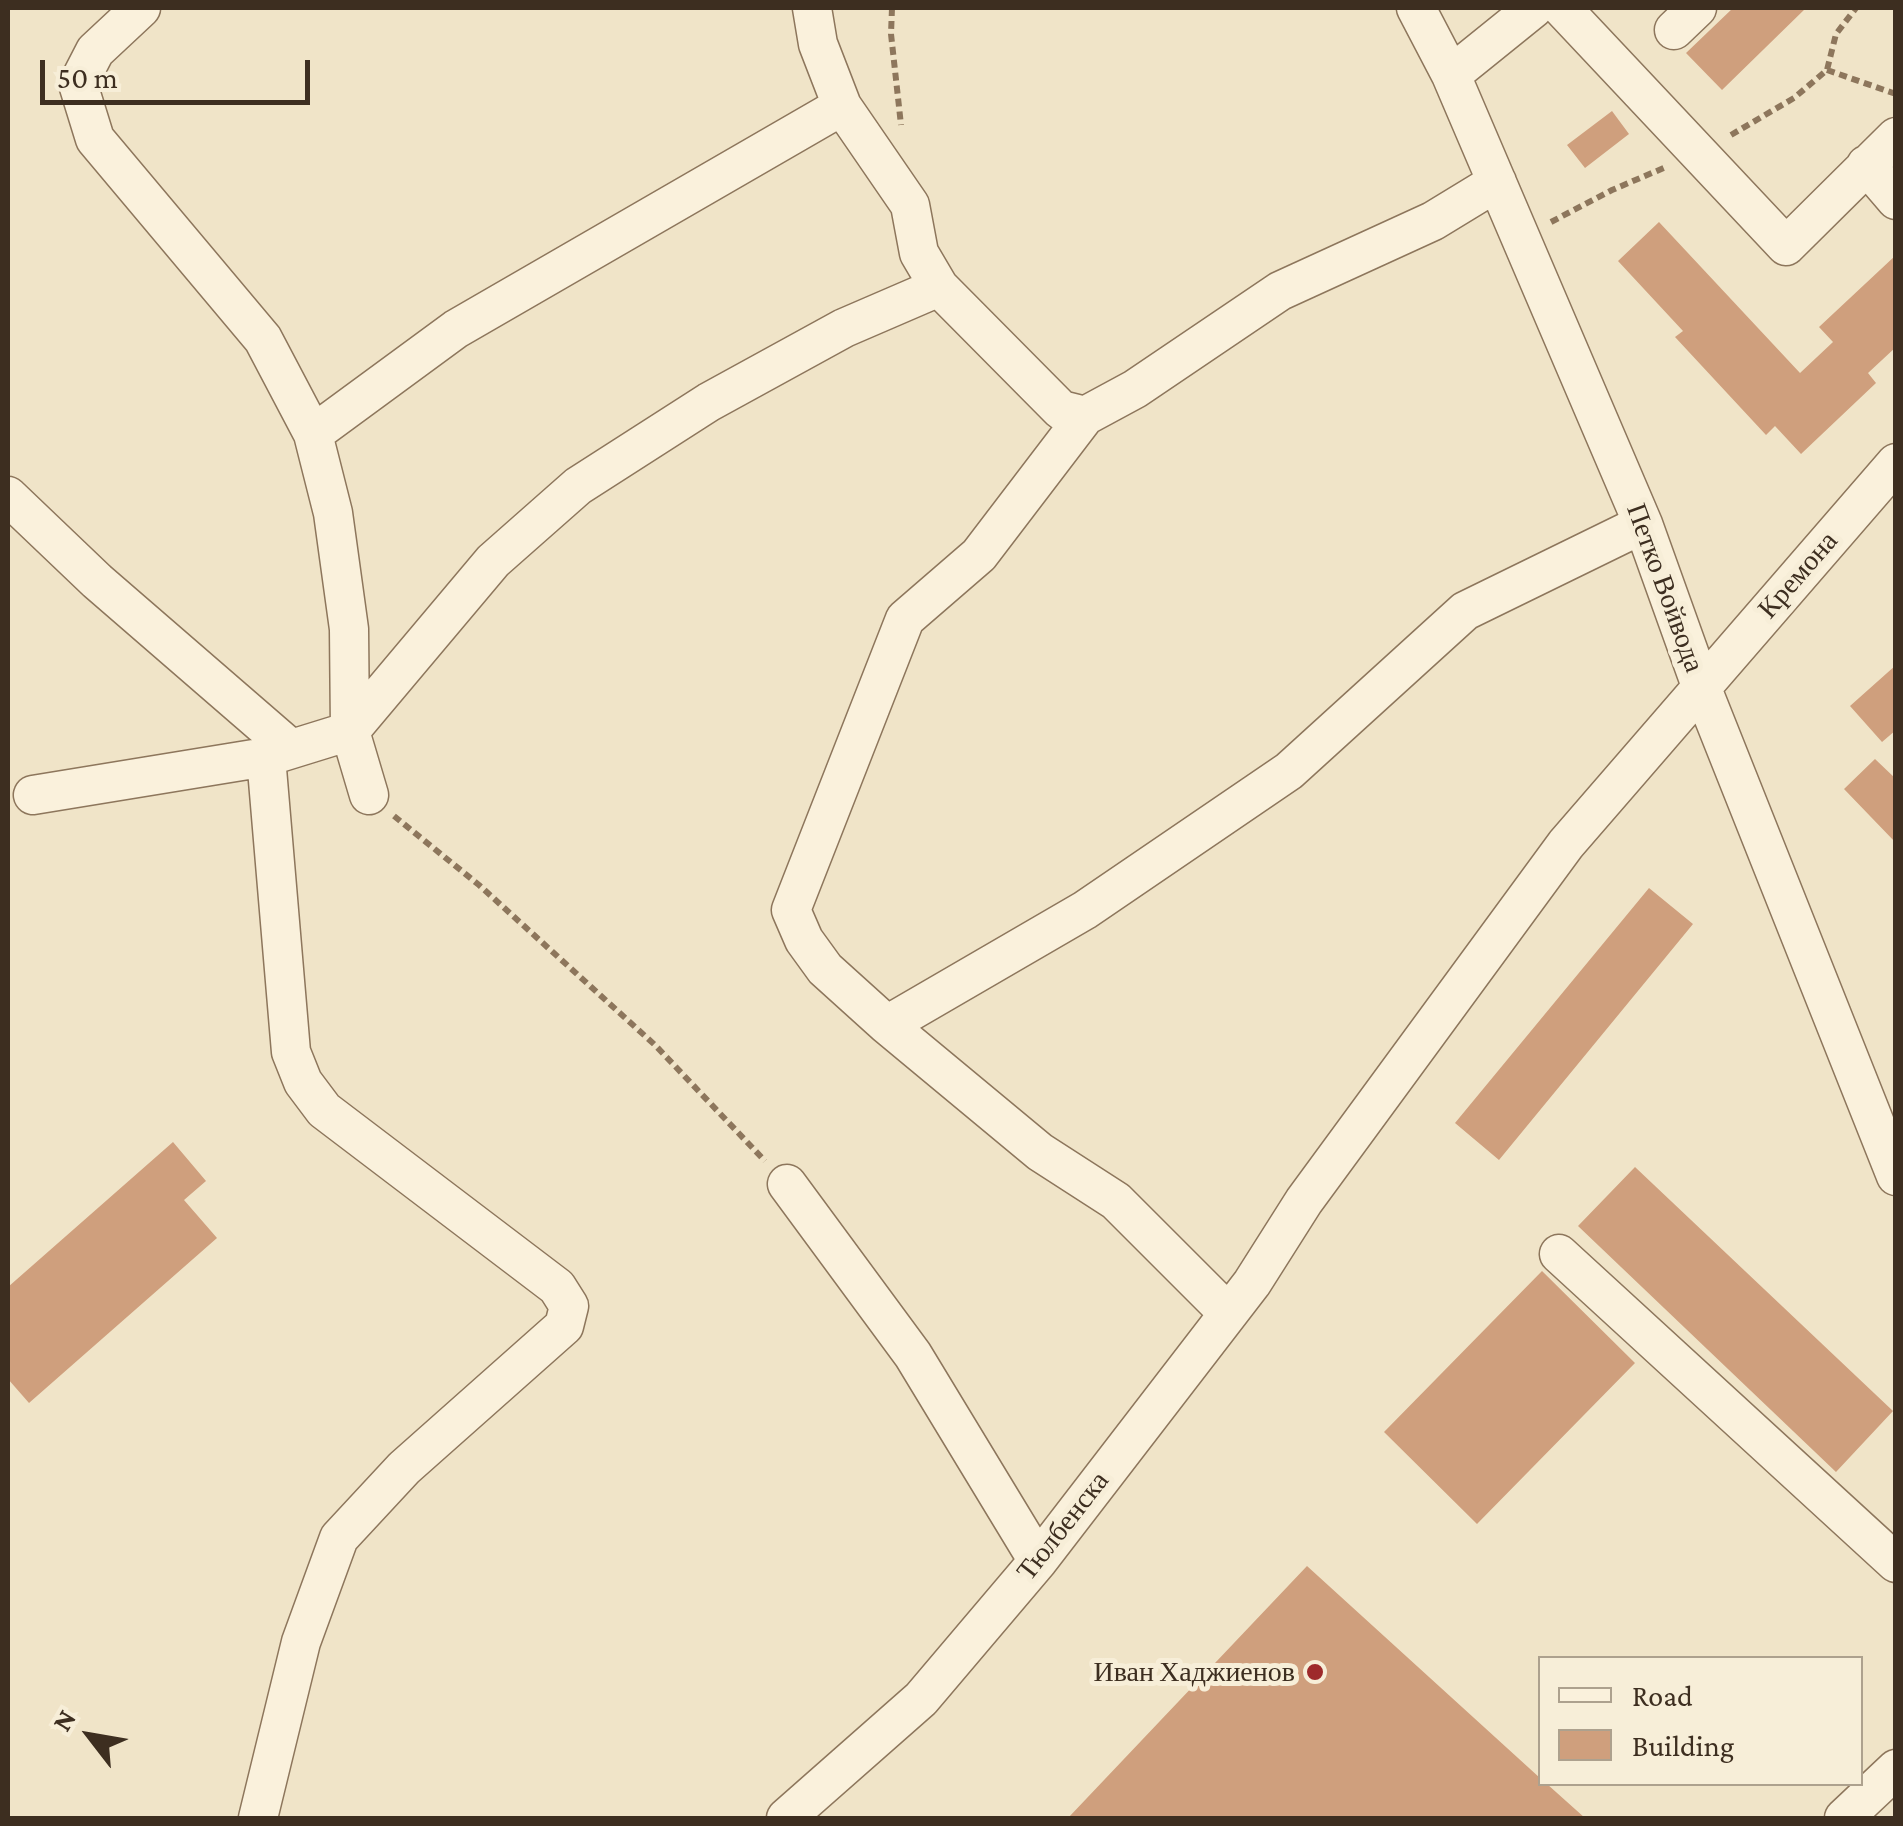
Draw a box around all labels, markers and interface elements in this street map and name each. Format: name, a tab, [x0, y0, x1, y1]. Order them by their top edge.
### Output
scale bar	[45, 40, 315, 102]
text: 50 m	[57, 61, 118, 94]
street label: Петко Войвода	[1619, 499, 1711, 677]
street label: Кремона	[1751, 525, 1845, 625]
street label: Тюлбенска	[1010, 1465, 1116, 1587]
place label: Иван Хаджиенов	[1093, 1655, 1295, 1689]
legend	[1538, 1656, 1863, 1786]
marker: Иван Хаджиенов	[1304, 1661, 1326, 1683]
text: Road	[1632, 1679, 1693, 1712]
north arrow	[40, 1686, 140, 1786]
text: N	[46, 1704, 82, 1736]
text: Building	[1632, 1729, 1734, 1762]

